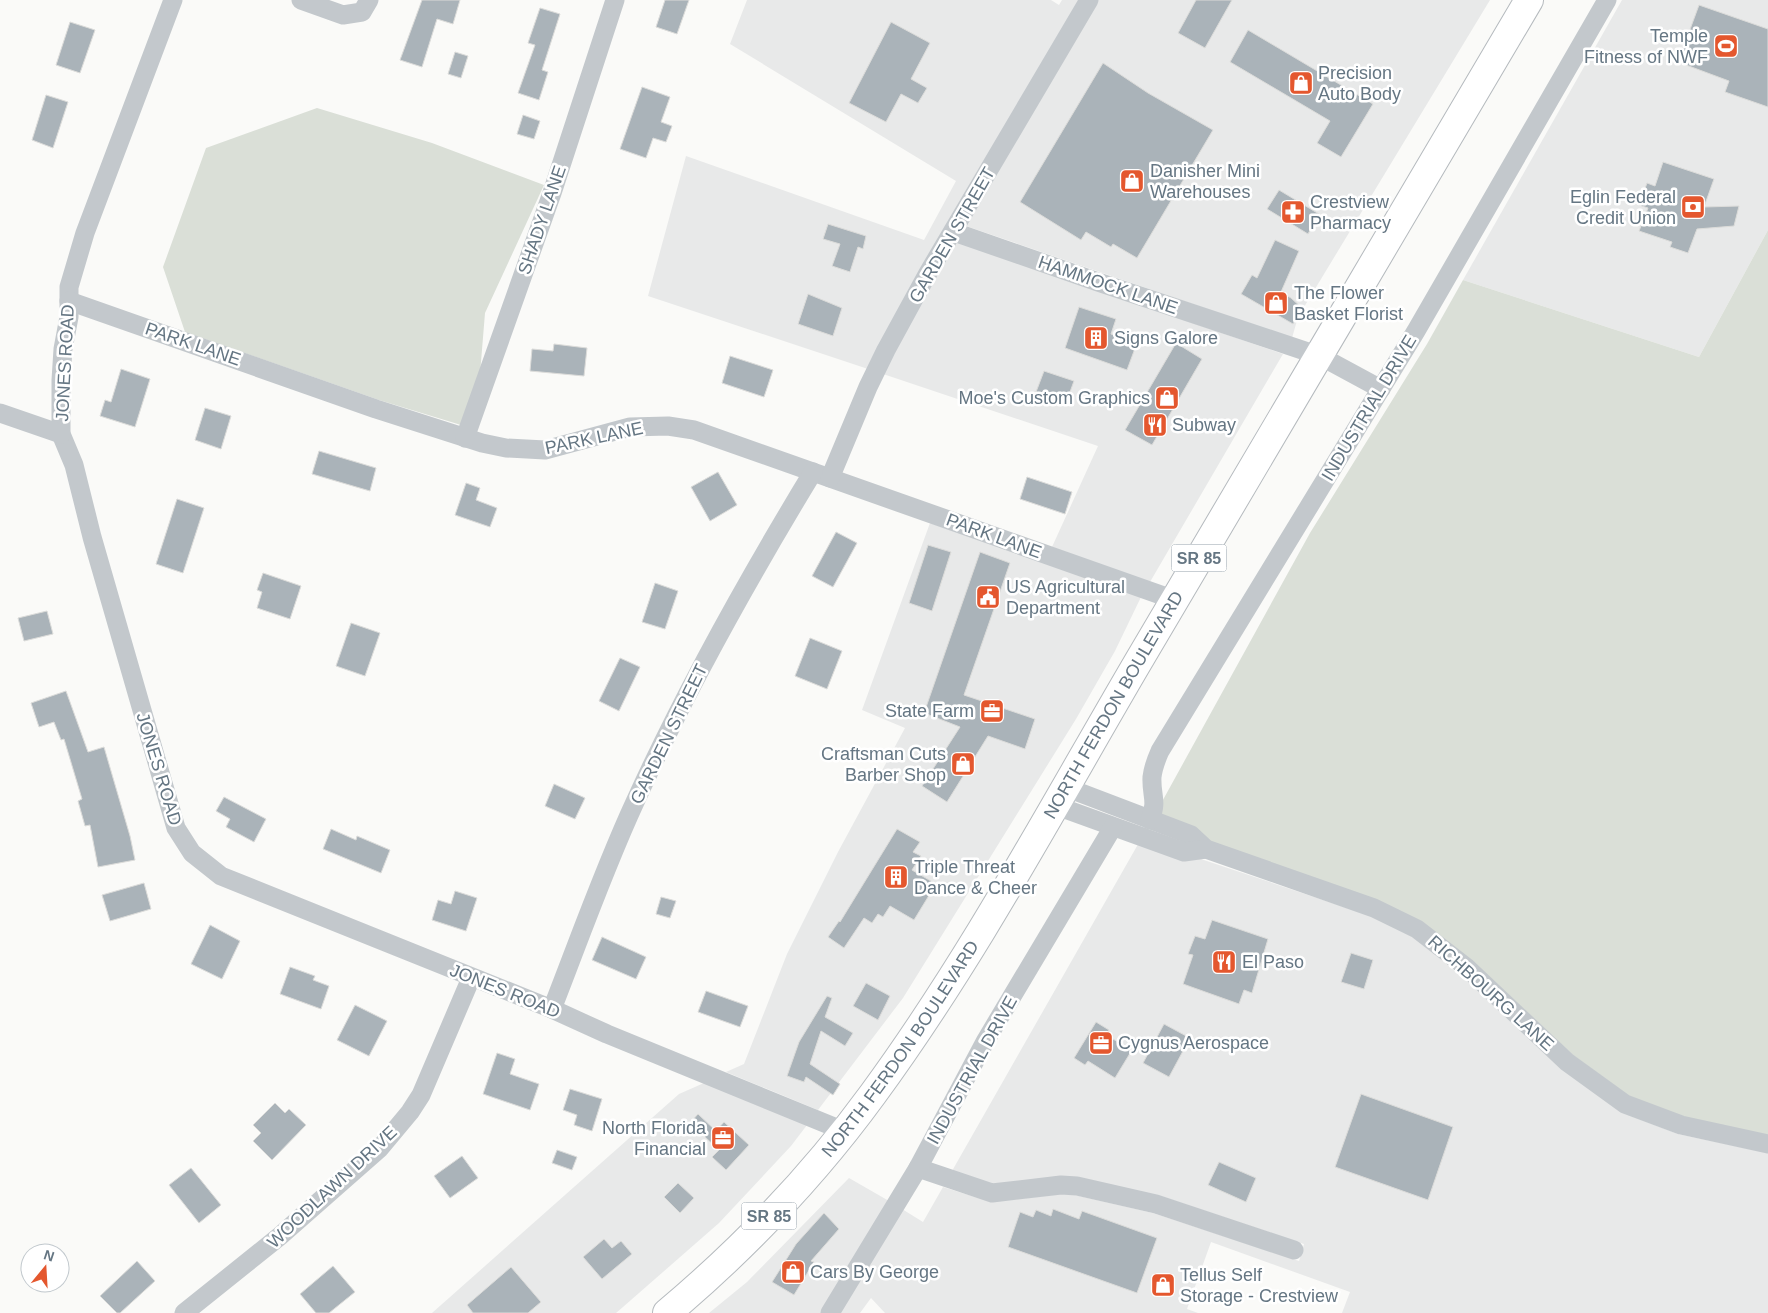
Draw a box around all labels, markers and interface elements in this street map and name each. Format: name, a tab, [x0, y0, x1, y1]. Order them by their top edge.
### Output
place label: Temple Fitness of NWF	[1584, 26, 1708, 67]
sports icon: Temple Fitness of NWF	[1713, 33, 1739, 59]
place label: Precision Auto Body	[1318, 63, 1401, 104]
shop icon: Precision Auto Body	[1288, 70, 1314, 96]
place label: Danisher Mini Warehouses	[1150, 161, 1260, 202]
street label: SHADY LANE	[514, 163, 570, 277]
street label: GARDEN STREET	[905, 164, 999, 306]
shop icon: Danisher Mini Warehouses	[1119, 168, 1145, 194]
place label: Eglin Federal Credit Union	[1570, 187, 1676, 228]
place label: Crestview Pharmacy	[1310, 192, 1391, 233]
bank icon: Eglin Federal Credit Union	[1680, 194, 1706, 220]
pharmacy icon: Crestview Pharmacy	[1280, 199, 1306, 225]
street label: HAMMOCK LANE	[1036, 252, 1180, 318]
place label: The Flower Basket Florist	[1294, 283, 1403, 324]
shop icon: The Flower Basket Florist	[1263, 290, 1289, 316]
street label: JONES ROAD	[52, 304, 78, 422]
street label: PARK LANE	[143, 318, 243, 370]
building icon: Signs Galore	[1083, 325, 1109, 351]
place label: Signs Galore	[1114, 328, 1218, 348]
street label: INDUSTRIAL DRIVE	[1318, 332, 1420, 484]
shop icon: Moe's Custom Graphics	[1154, 385, 1180, 411]
place label: Moe's Custom Graphics	[959, 388, 1150, 408]
restaurant icon: Subway	[1142, 412, 1168, 438]
place label: Subway	[1172, 415, 1236, 435]
street label: PARK LANE	[543, 418, 645, 458]
street label: PARK LANE	[944, 510, 1044, 562]
road number: SR 85	[1172, 544, 1226, 572]
place label: US Agricultural Department	[1006, 577, 1125, 618]
public building icon: US Agricultural Department	[975, 584, 1001, 610]
street label: NORTH FERDON BOULEVARD	[1040, 588, 1187, 822]
street label: GARDEN STREET	[626, 661, 712, 807]
office icon: State Farm	[979, 698, 1005, 724]
place label: State Farm	[885, 701, 974, 721]
street label: JONES ROAD	[132, 710, 186, 828]
place label: Craftsman Cuts Barber Shop	[821, 744, 946, 785]
shop icon: Craftsman Cuts Barber Shop	[950, 751, 976, 777]
place label: Triple Threat Dance & Cheer	[914, 857, 1037, 898]
building icon: Triple Threat Dance & Cheer	[883, 864, 909, 890]
street label: RICHBOURG LANE	[1424, 931, 1558, 1055]
street label: NORTH FERDON BOULEVARD	[818, 937, 983, 1161]
restaurant icon: El Paso	[1211, 949, 1237, 975]
place label: El Paso	[1242, 952, 1304, 972]
street label: JONES ROAD	[447, 960, 563, 1022]
street label: INDUSTRIAL DRIVE	[923, 992, 1021, 1148]
office icon: Cygnus Aerospace	[1088, 1030, 1114, 1056]
place label: Cygnus Aerospace	[1118, 1033, 1269, 1053]
place label: North Florida Financial	[602, 1118, 707, 1159]
street label: WOODLAWN DRIVE	[263, 1122, 401, 1252]
office icon: North Florida Financial	[710, 1125, 736, 1151]
road number: SR 85	[742, 1202, 796, 1230]
north arrow	[20, 1243, 70, 1293]
text: N	[42, 1246, 56, 1265]
shop icon: Cars By George	[780, 1259, 806, 1285]
place label: Cars By George	[810, 1262, 939, 1282]
place label: Tellus Self Storage - Crestview	[1180, 1265, 1339, 1306]
shop icon: Tellus Self Storage - Crestview	[1150, 1272, 1176, 1298]

